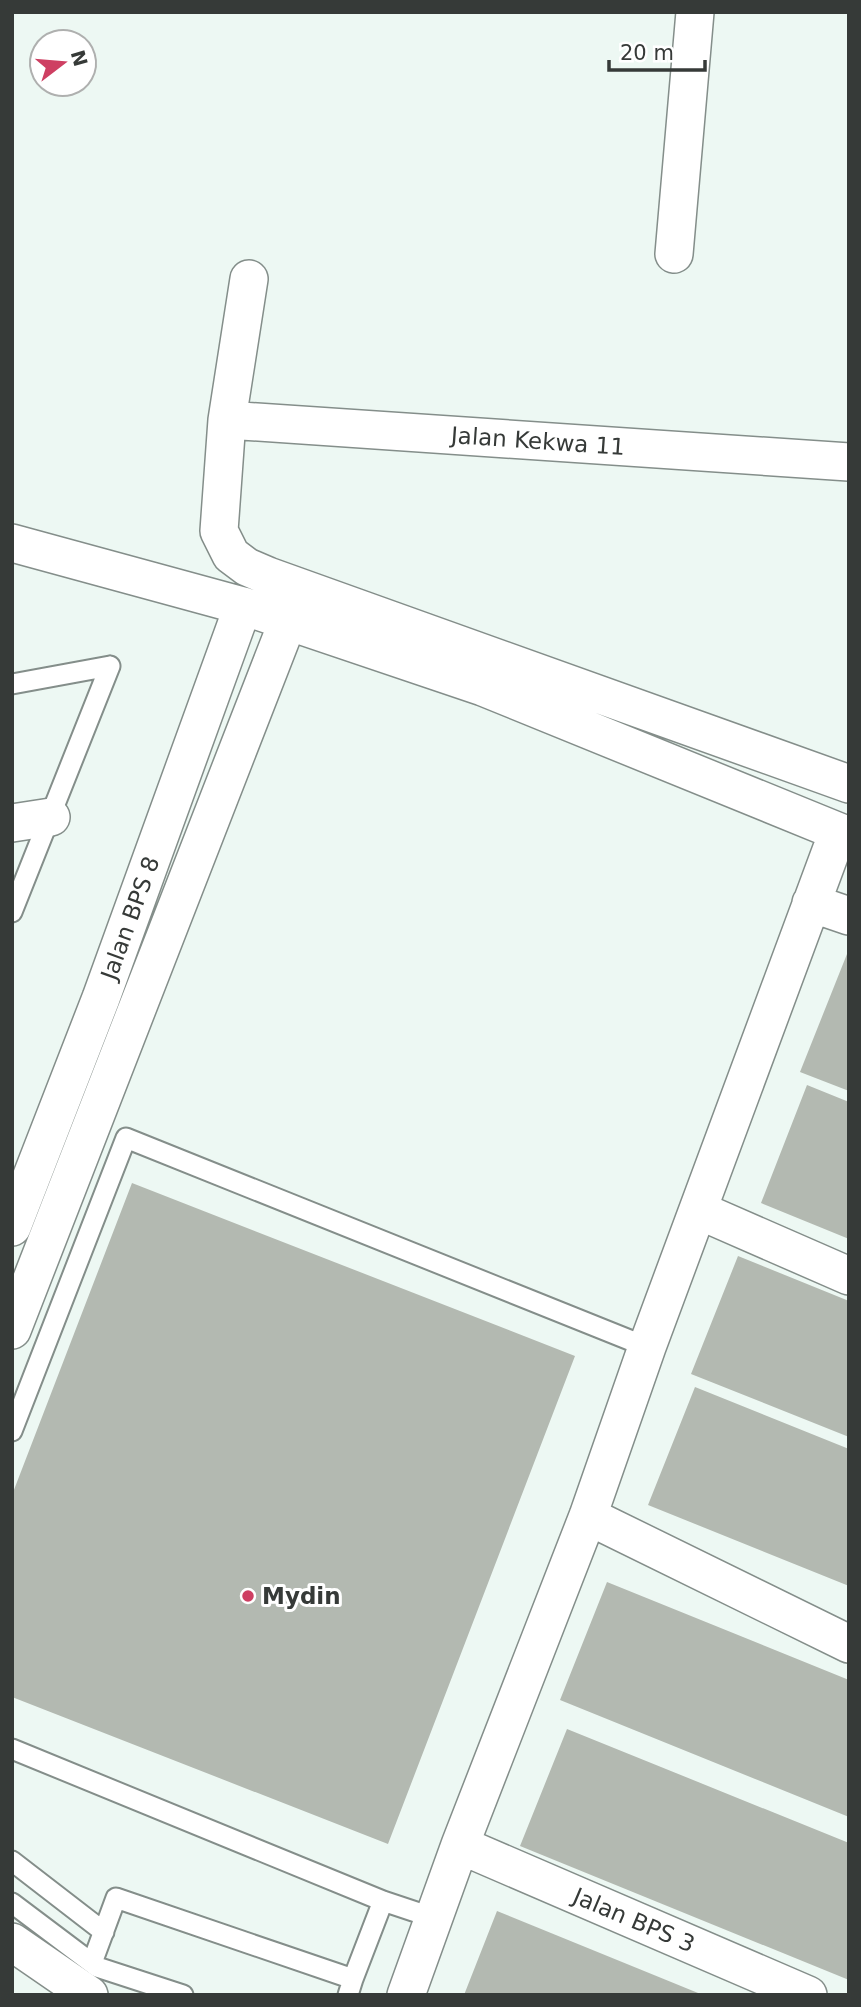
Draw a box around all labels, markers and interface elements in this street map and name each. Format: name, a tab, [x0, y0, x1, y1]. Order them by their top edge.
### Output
north arrow	[28, 28, 98, 98]
scale bar	[609, 28, 705, 72]
text: 20 m	[620, 41, 674, 65]
text: N	[67, 48, 92, 69]
street label: Jalan Kekwa 11	[448, 422, 626, 460]
street label: Jalan BPS 8	[95, 853, 164, 985]
place label: Mydin	[262, 1583, 341, 1609]
marker: Mydin	[240, 1588, 256, 1604]
street label: Jalan BPS 3	[567, 1882, 699, 1957]

